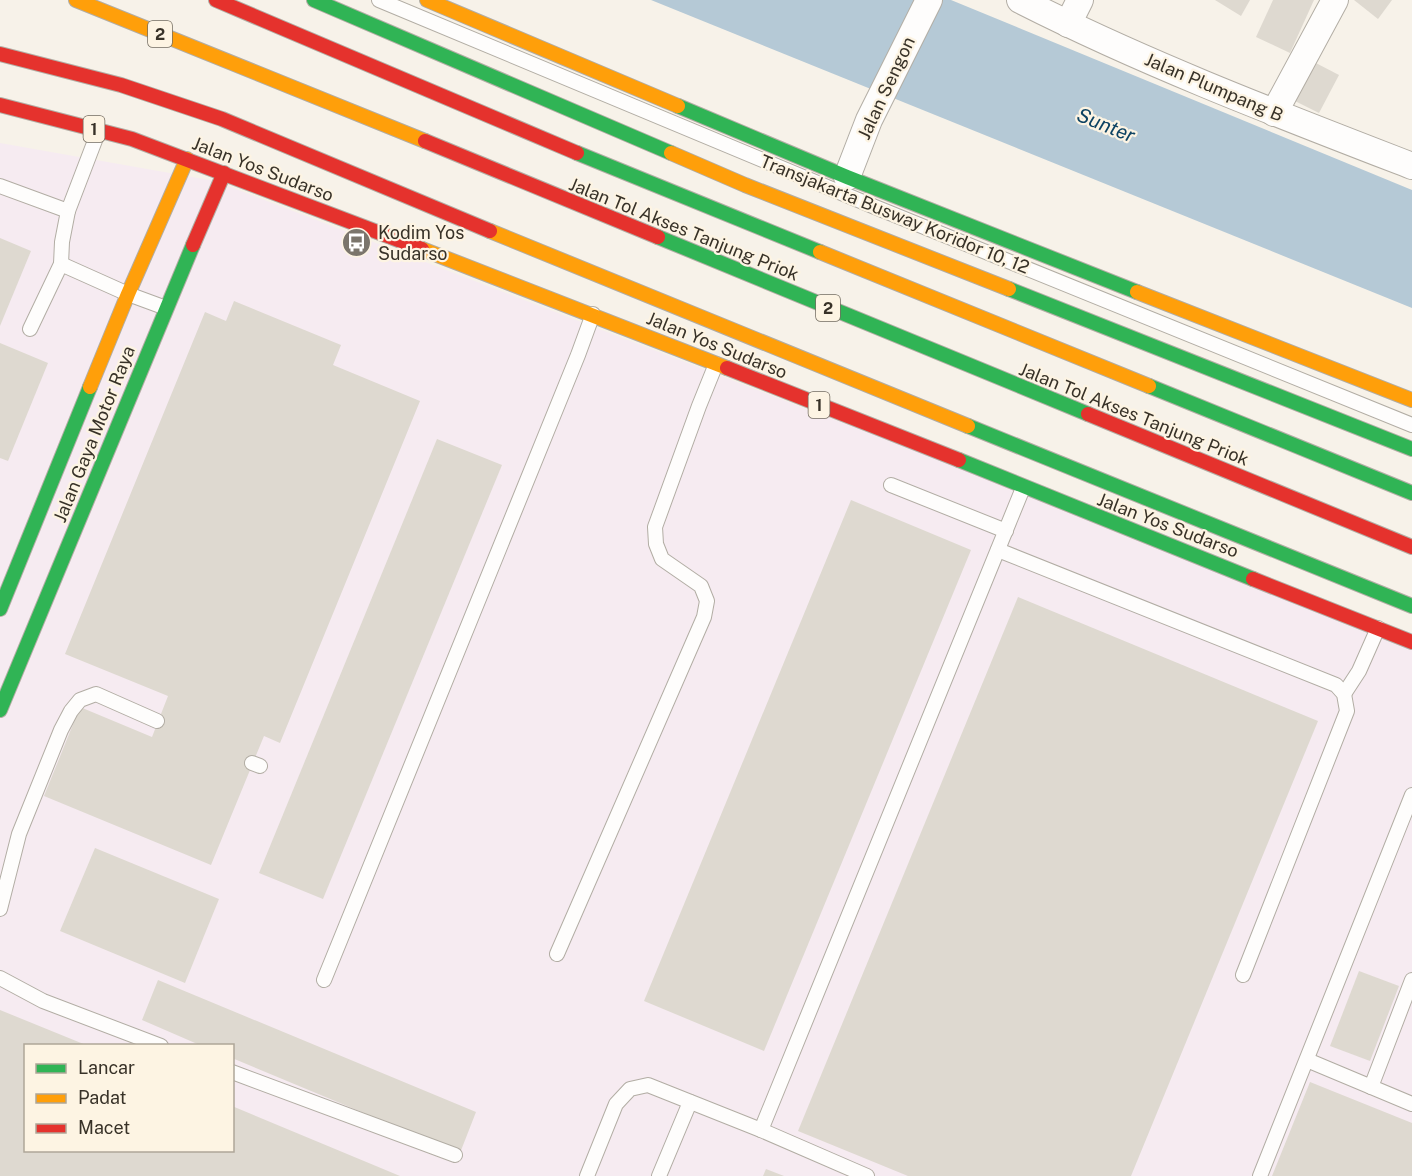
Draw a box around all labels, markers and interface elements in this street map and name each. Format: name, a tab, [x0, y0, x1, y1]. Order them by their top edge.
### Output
road number: 2	[148, 21, 172, 47]
street label: Jalan Sengon	[853, 33, 919, 143]
street label: Jalan Plumpang B	[1142, 48, 1286, 126]
water label: Sunter	[1073, 102, 1139, 148]
road number: 1	[84, 116, 104, 142]
street label: Jalan Yos Sudarso	[189, 132, 337, 206]
street label: Transjakarta Busway Koridor 10, 12	[757, 150, 1033, 278]
street label: Jalan Tol Akses Tanjung Priok	[566, 173, 802, 285]
place label: Kodim Yos Sudarso	[378, 222, 464, 264]
bus stop icon: Kodim Yos Sudarso	[341, 226, 373, 258]
road number: 2	[816, 295, 840, 321]
street label: Jalan Yos Sudarso	[644, 307, 790, 383]
street label: Jalan Gaya Motor Raya	[49, 343, 139, 525]
street label: Jalan Tol Akses Tanjung Priok	[1016, 358, 1252, 470]
road number: 1	[808, 392, 830, 418]
street label: Jalan Yos Sudarso	[1094, 488, 1242, 562]
legend	[24, 1044, 234, 1152]
text: Lancar	[78, 1057, 135, 1078]
text: Padat	[78, 1087, 127, 1108]
text: Macet	[78, 1117, 130, 1138]

